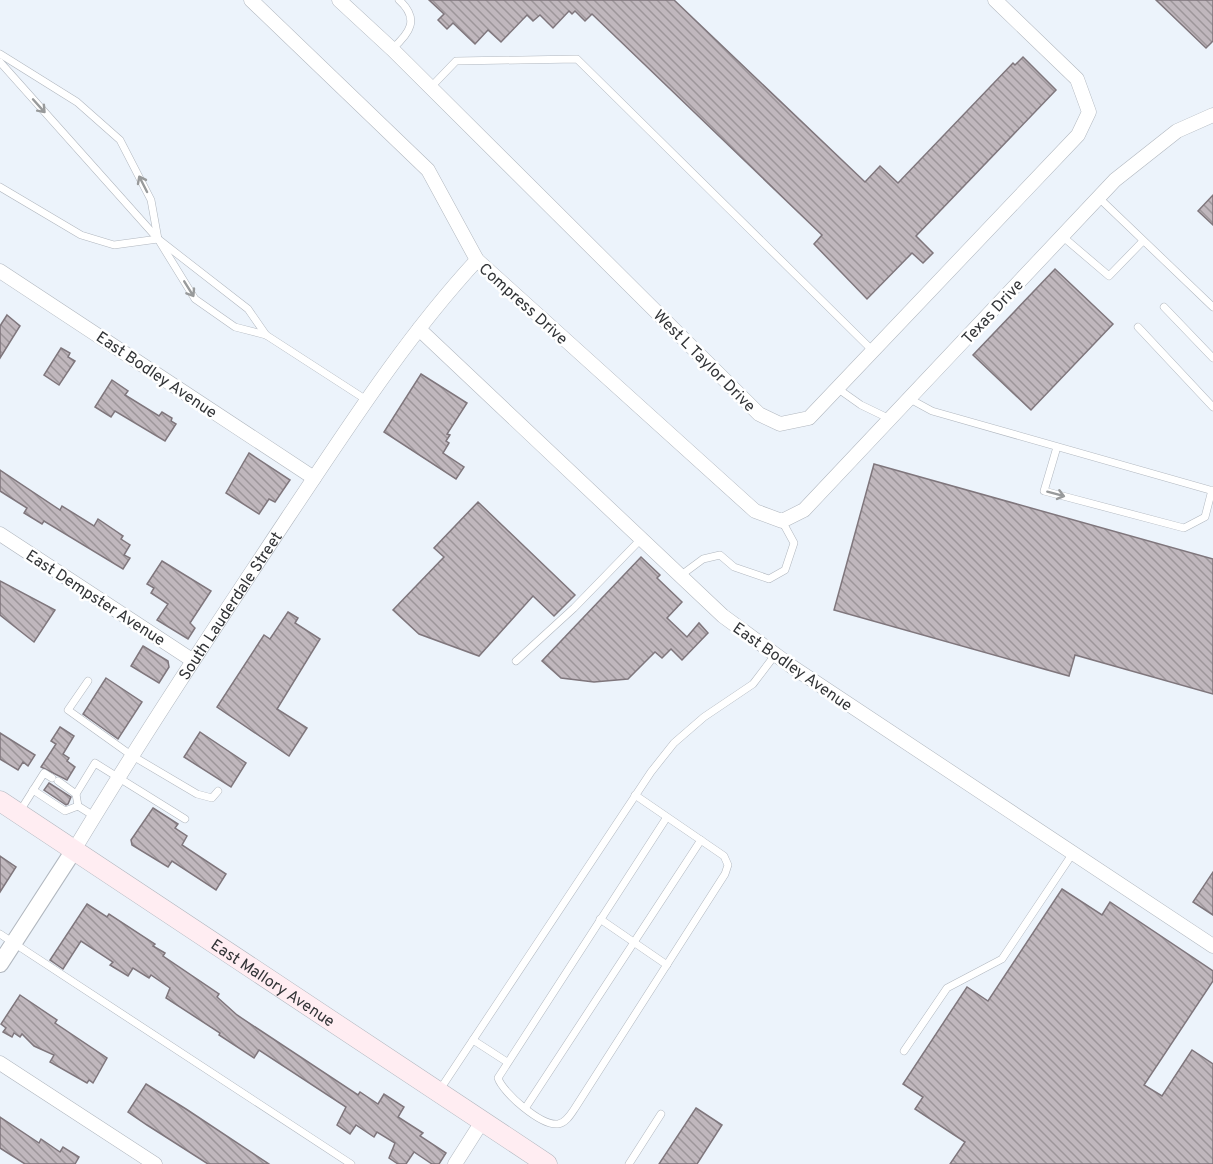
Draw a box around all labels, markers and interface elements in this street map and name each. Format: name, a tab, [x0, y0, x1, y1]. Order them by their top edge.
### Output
one-way arrow	[32, 98, 46, 113]
one-way arrow	[136, 175, 148, 193]
street label: Compress Drive	[474, 259, 571, 350]
street label: Texas Drive	[958, 276, 1029, 349]
one-way arrow	[183, 280, 195, 297]
street label: West L Taylor Drive	[648, 306, 759, 417]
street label: East Bodley Avenue	[92, 328, 220, 423]
one-way arrow	[1046, 489, 1065, 500]
street label: South Lauderdale Street	[175, 528, 288, 685]
street label: East Dempster Avenue	[22, 546, 168, 651]
street label: East Bodley Avenue	[728, 619, 856, 716]
street label: East Mallory Avenue	[206, 936, 338, 1032]

